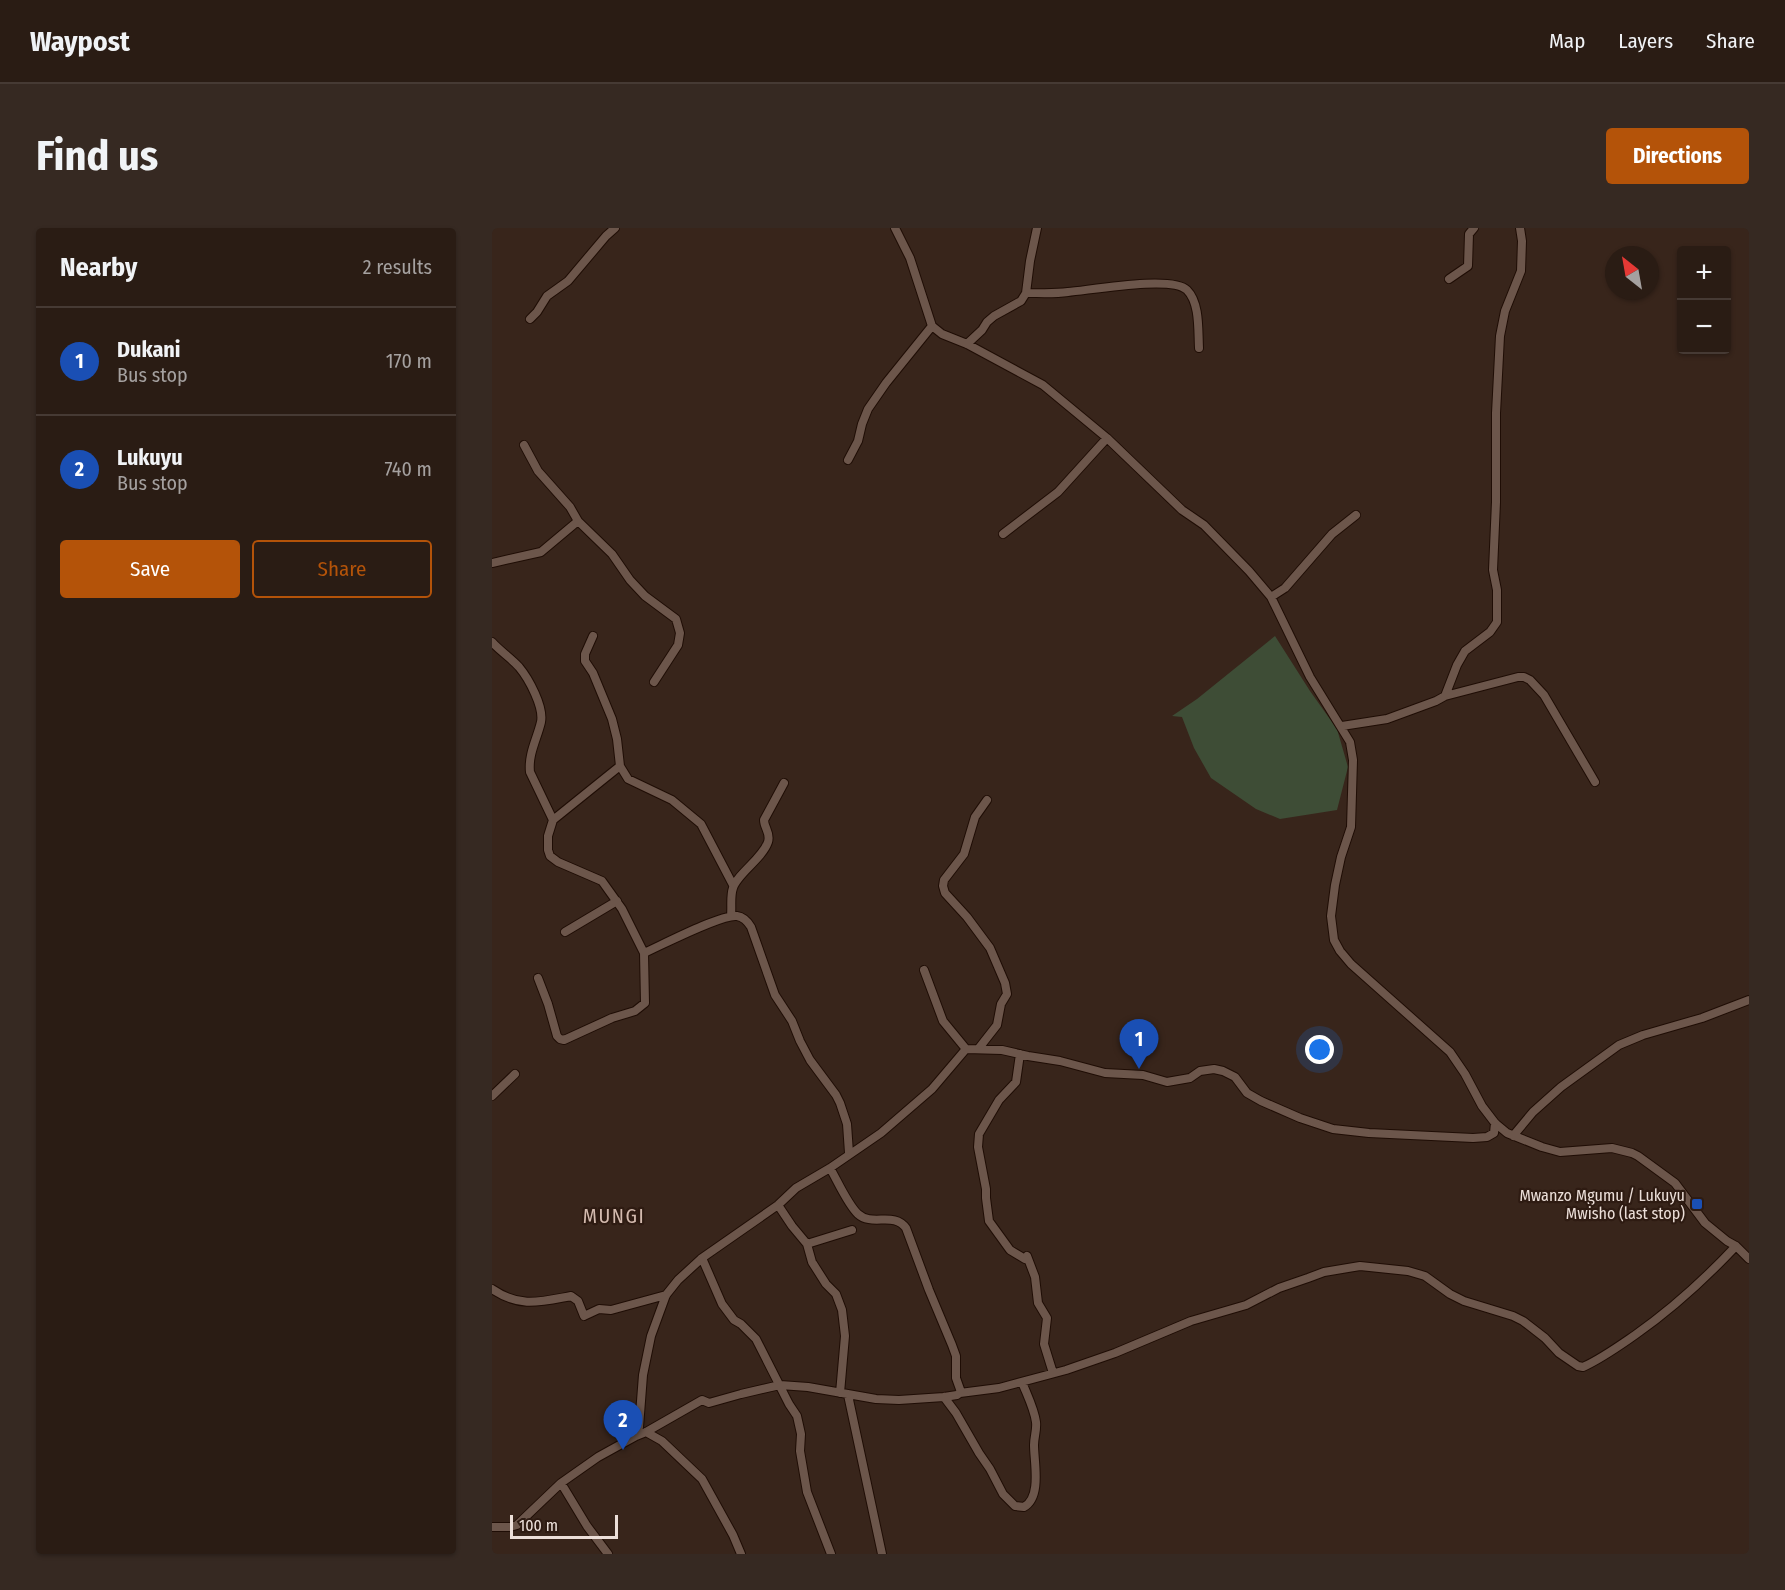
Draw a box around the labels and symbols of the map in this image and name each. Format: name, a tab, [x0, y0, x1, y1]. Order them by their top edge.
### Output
north arrow	[1605, 246, 1659, 300]
pin: 1	[1120, 1020, 1158, 1069]
your location	[1305, 1035, 1334, 1064]
place label: Mwanzo Mgumu / Lukuyu Mwisho (last stop)	[1519, 1186, 1685, 1223]
marker: Mwanzo Mgumu / Lukuyu Mwisho (last stop)	[1690, 1197, 1704, 1211]
district label: MUNGI	[583, 1204, 645, 1228]
pin: 2	[604, 1400, 642, 1450]
scale bar	[510, 1512, 618, 1540]

